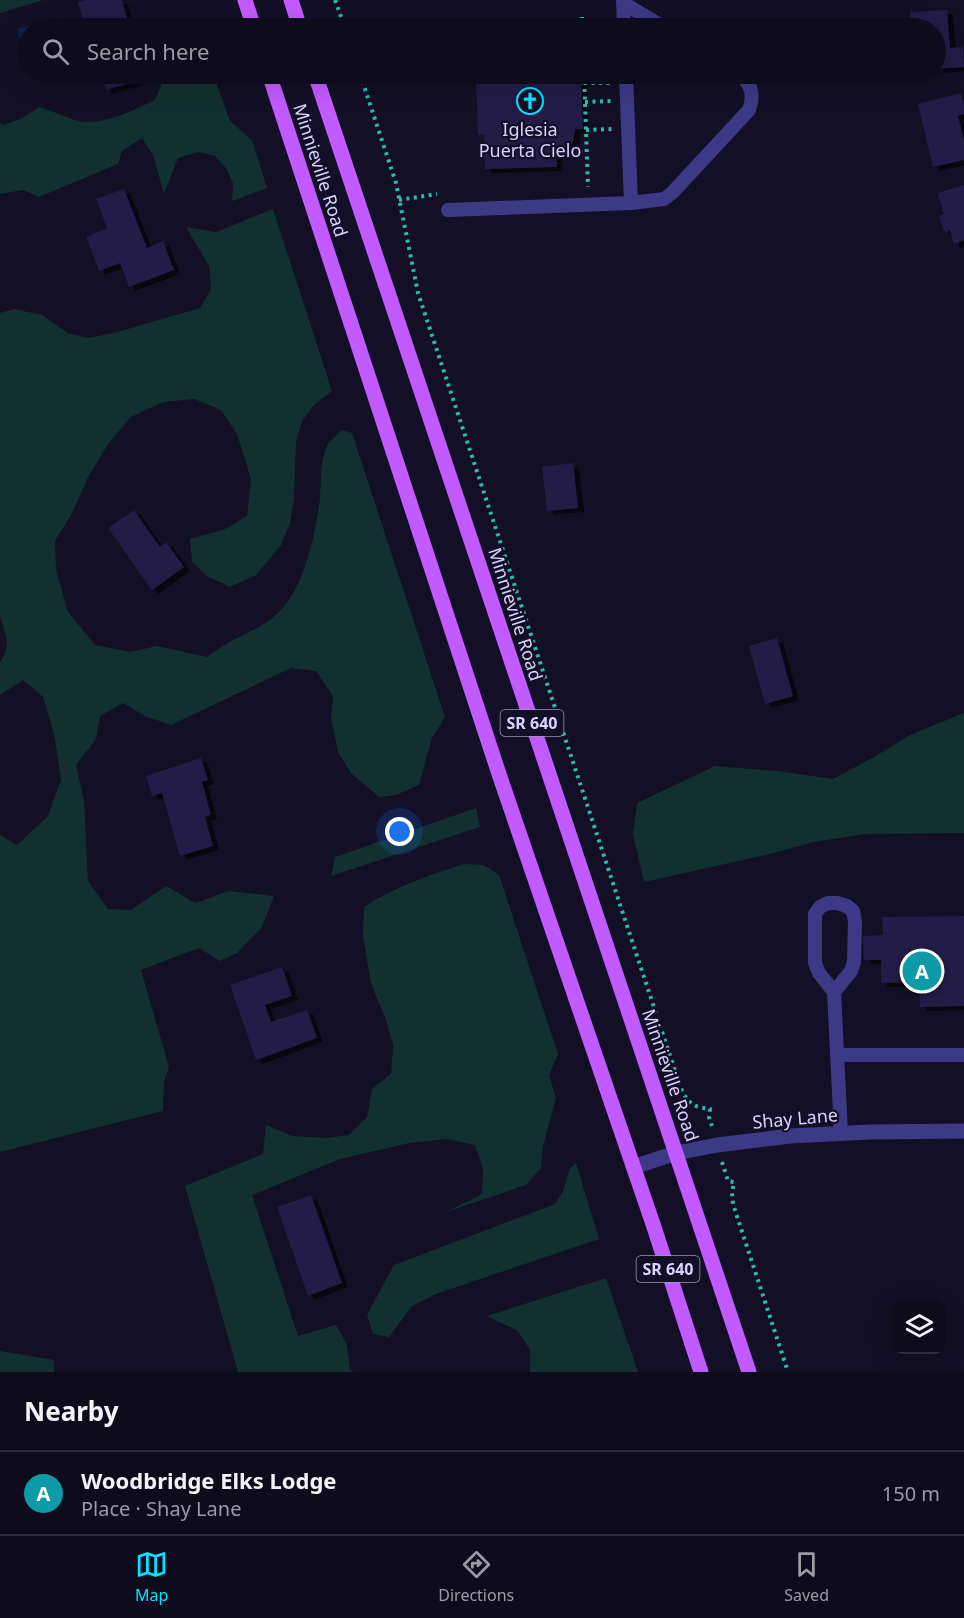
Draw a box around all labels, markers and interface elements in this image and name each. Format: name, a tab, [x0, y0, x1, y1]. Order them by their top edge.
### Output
search box	[18, 18, 946, 84]
icon: search	[39, 35, 72, 68]
text: Search here	[87, 36, 209, 66]
church icon: Iglesia Puerta Cielo	[515, 86, 545, 116]
street label: Minnieville Road	[288, 100, 354, 240]
place label: Iglesia Puerta Cielo	[479, 117, 581, 162]
street label: Minnieville Road	[483, 544, 549, 684]
road number: SR 640	[500, 710, 564, 736]
your location	[385, 817, 414, 846]
pin: A	[902, 948, 942, 994]
street label: Minnieville Road	[637, 1005, 705, 1145]
street label: Shay Lane	[751, 1102, 839, 1134]
road number: SR 640	[636, 1256, 700, 1282]
map controls	[892, 1300, 946, 1354]
button: layers	[892, 1300, 946, 1354]
text: Nearby	[24, 1393, 119, 1429]
text: Woodbridge Elks Lodge	[81, 1465, 337, 1495]
text: A	[37, 1480, 50, 1507]
text: 150 m	[882, 1480, 940, 1507]
text: Place · Shay Lane	[81, 1495, 241, 1522]
tab: Map	[135, 1548, 168, 1606]
tab: Directions	[438, 1548, 514, 1606]
tab: Saved	[784, 1548, 829, 1606]

